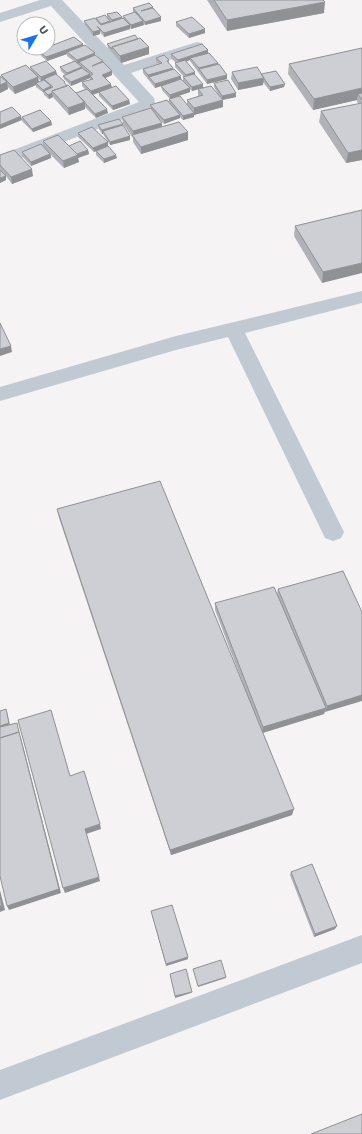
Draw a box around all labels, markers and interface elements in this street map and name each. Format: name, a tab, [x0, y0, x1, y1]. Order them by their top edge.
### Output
north arrow	[16, 16, 56, 56]
text: U	[36, 23, 51, 37]

